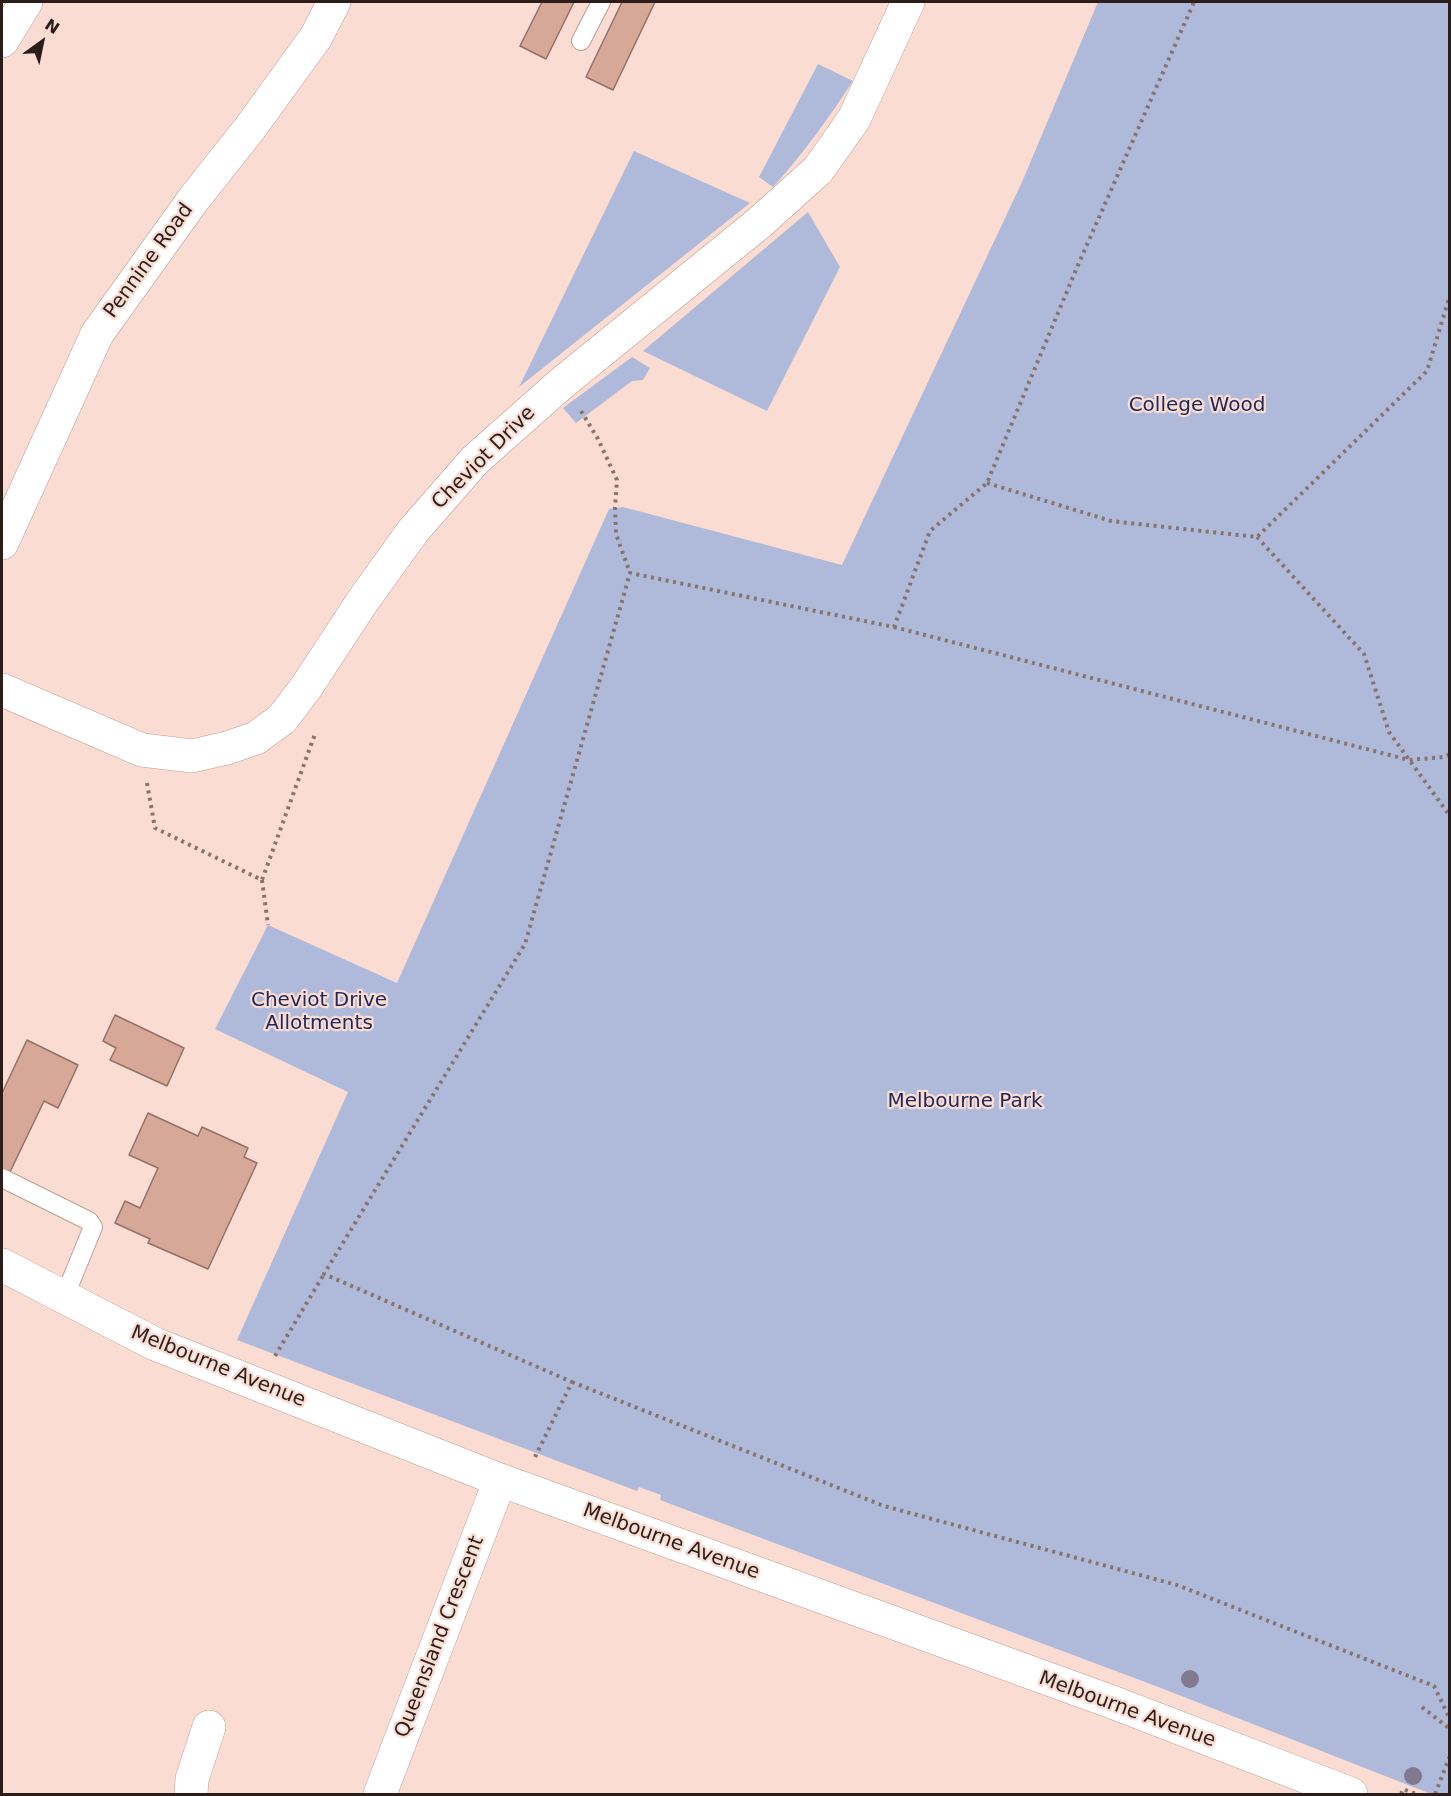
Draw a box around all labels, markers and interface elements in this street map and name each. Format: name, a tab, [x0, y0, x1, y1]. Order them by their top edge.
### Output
north arrow	[12, 12, 72, 72]
text: N	[41, 15, 63, 38]
street label: Pennine Road	[99, 199, 199, 323]
park label: College Wood	[1129, 394, 1265, 418]
street label: Cheviot Drive	[427, 401, 541, 515]
park label: Cheviot Drive Allotments	[251, 989, 387, 1036]
park label: Melbourne Park	[887, 1090, 1043, 1114]
street label: Melbourne Avenue	[127, 1321, 309, 1413]
street label: Melbourne Avenue	[579, 1499, 763, 1585]
street label: Queensland Crescent	[390, 1533, 490, 1741]
street label: Melbourne Avenue	[1035, 1667, 1219, 1753]

